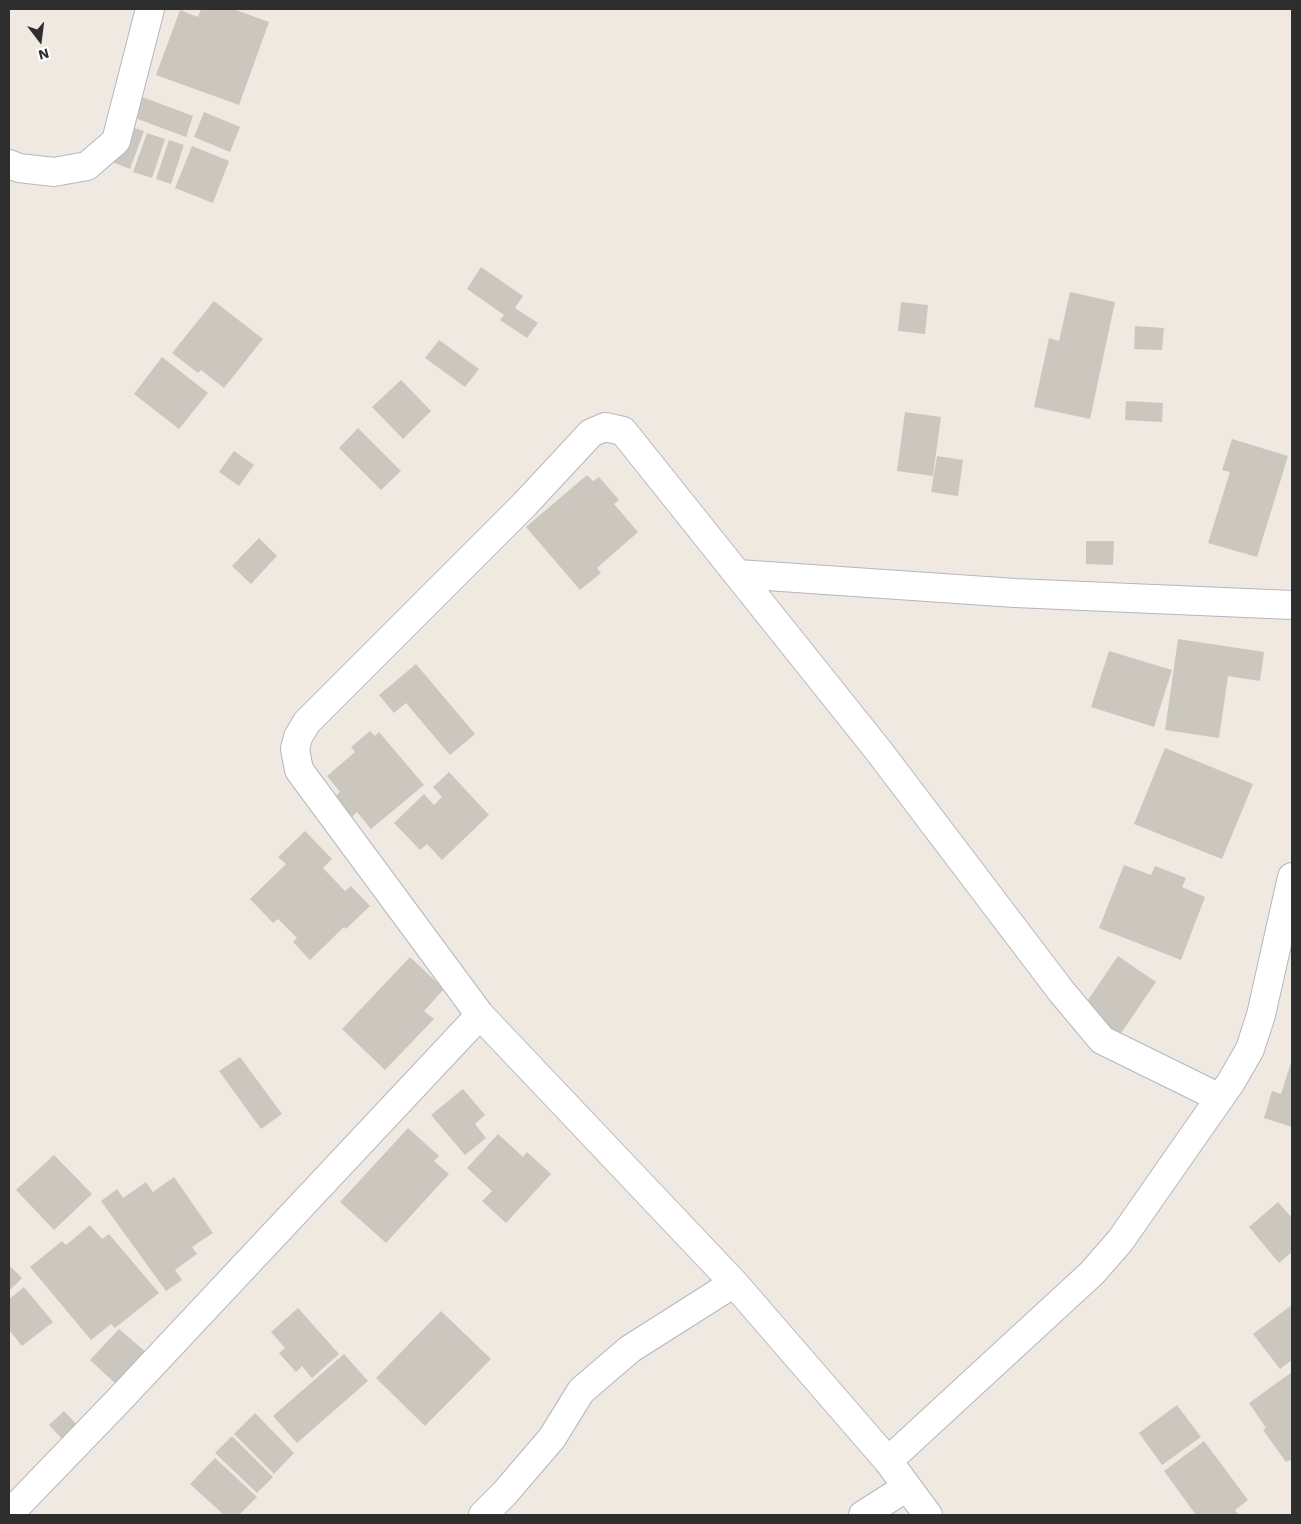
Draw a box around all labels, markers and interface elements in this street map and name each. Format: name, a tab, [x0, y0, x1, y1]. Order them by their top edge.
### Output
north arrow	[15, 15, 65, 65]
text: N	[37, 45, 51, 64]

